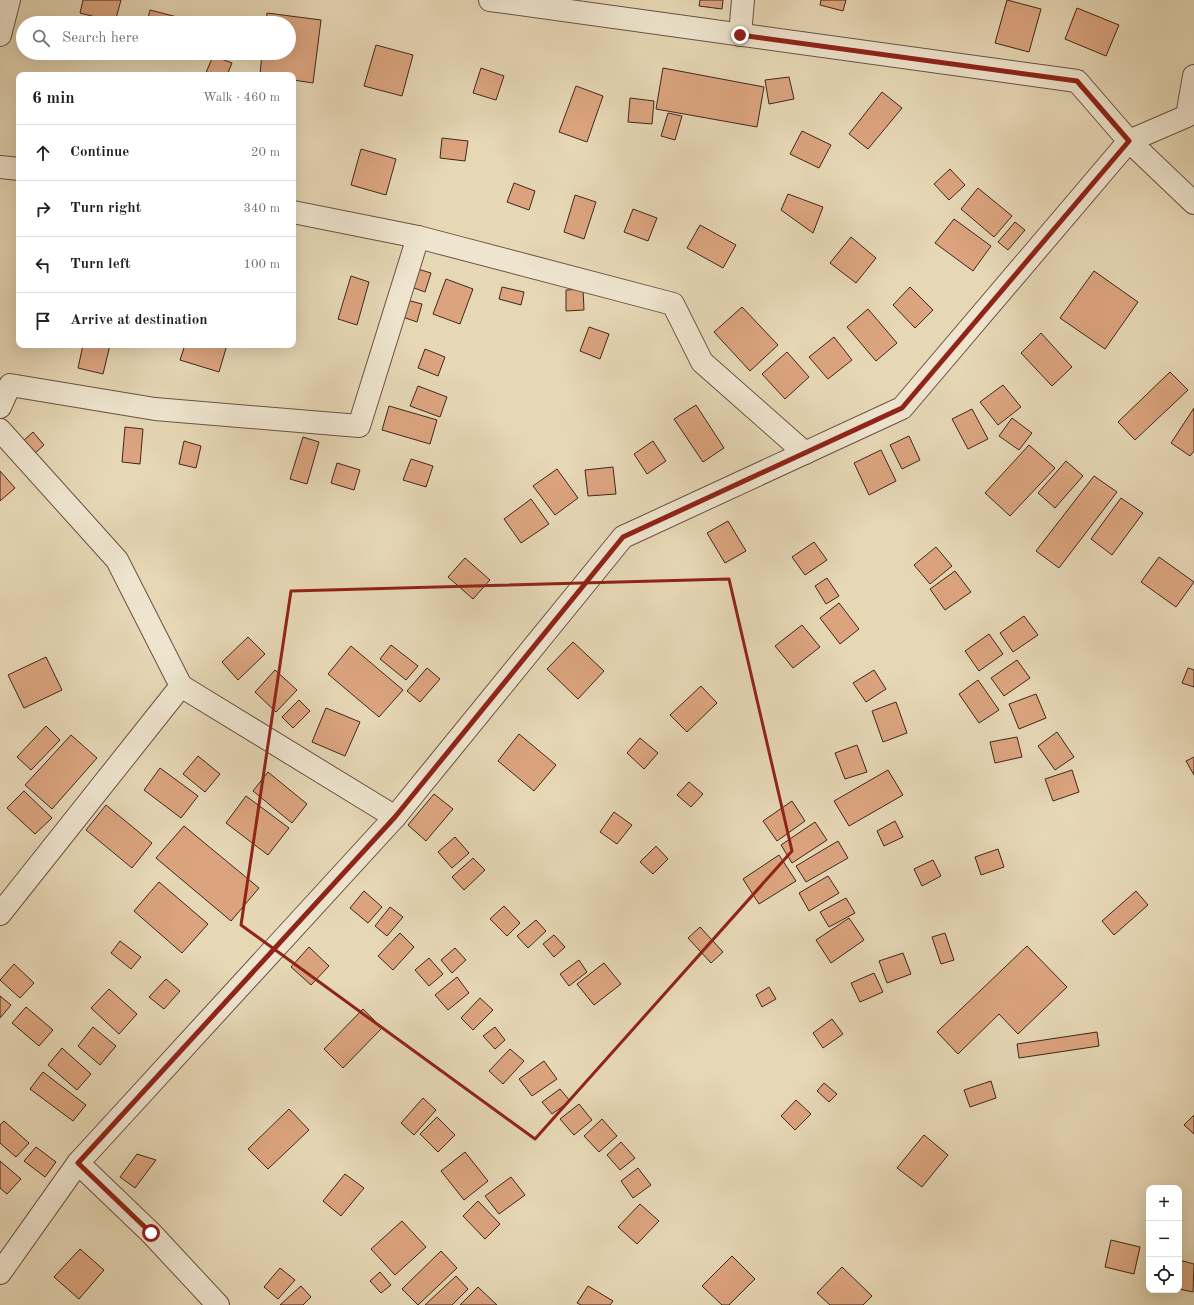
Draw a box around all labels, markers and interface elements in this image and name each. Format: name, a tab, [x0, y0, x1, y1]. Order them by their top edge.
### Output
search box	[16, 16, 296, 60]
route end	[731, 26, 749, 44]
icon: search	[30, 27, 52, 49]
text: Search here	[62, 31, 139, 46]
text: 6 min	[32, 90, 75, 107]
text: Walk · 460 m	[203, 91, 280, 104]
icon: ahead	[32, 142, 54, 164]
text: Continue	[70, 145, 129, 160]
text: 20 m	[251, 146, 280, 159]
icon: right	[32, 198, 54, 220]
text: Turn right	[70, 201, 141, 216]
text: 340 m	[243, 202, 280, 215]
icon: left	[32, 254, 54, 276]
text: Turn left	[70, 257, 130, 272]
text: 100 m	[243, 258, 280, 271]
icon: arrive	[32, 310, 54, 332]
text: Arrive at destination	[70, 313, 208, 328]
map controls	[1146, 1185, 1182, 1293]
button: +	[1146, 1185, 1182, 1221]
button: −	[1146, 1221, 1182, 1257]
route start	[142, 1224, 160, 1242]
button: locate	[1146, 1257, 1182, 1293]

